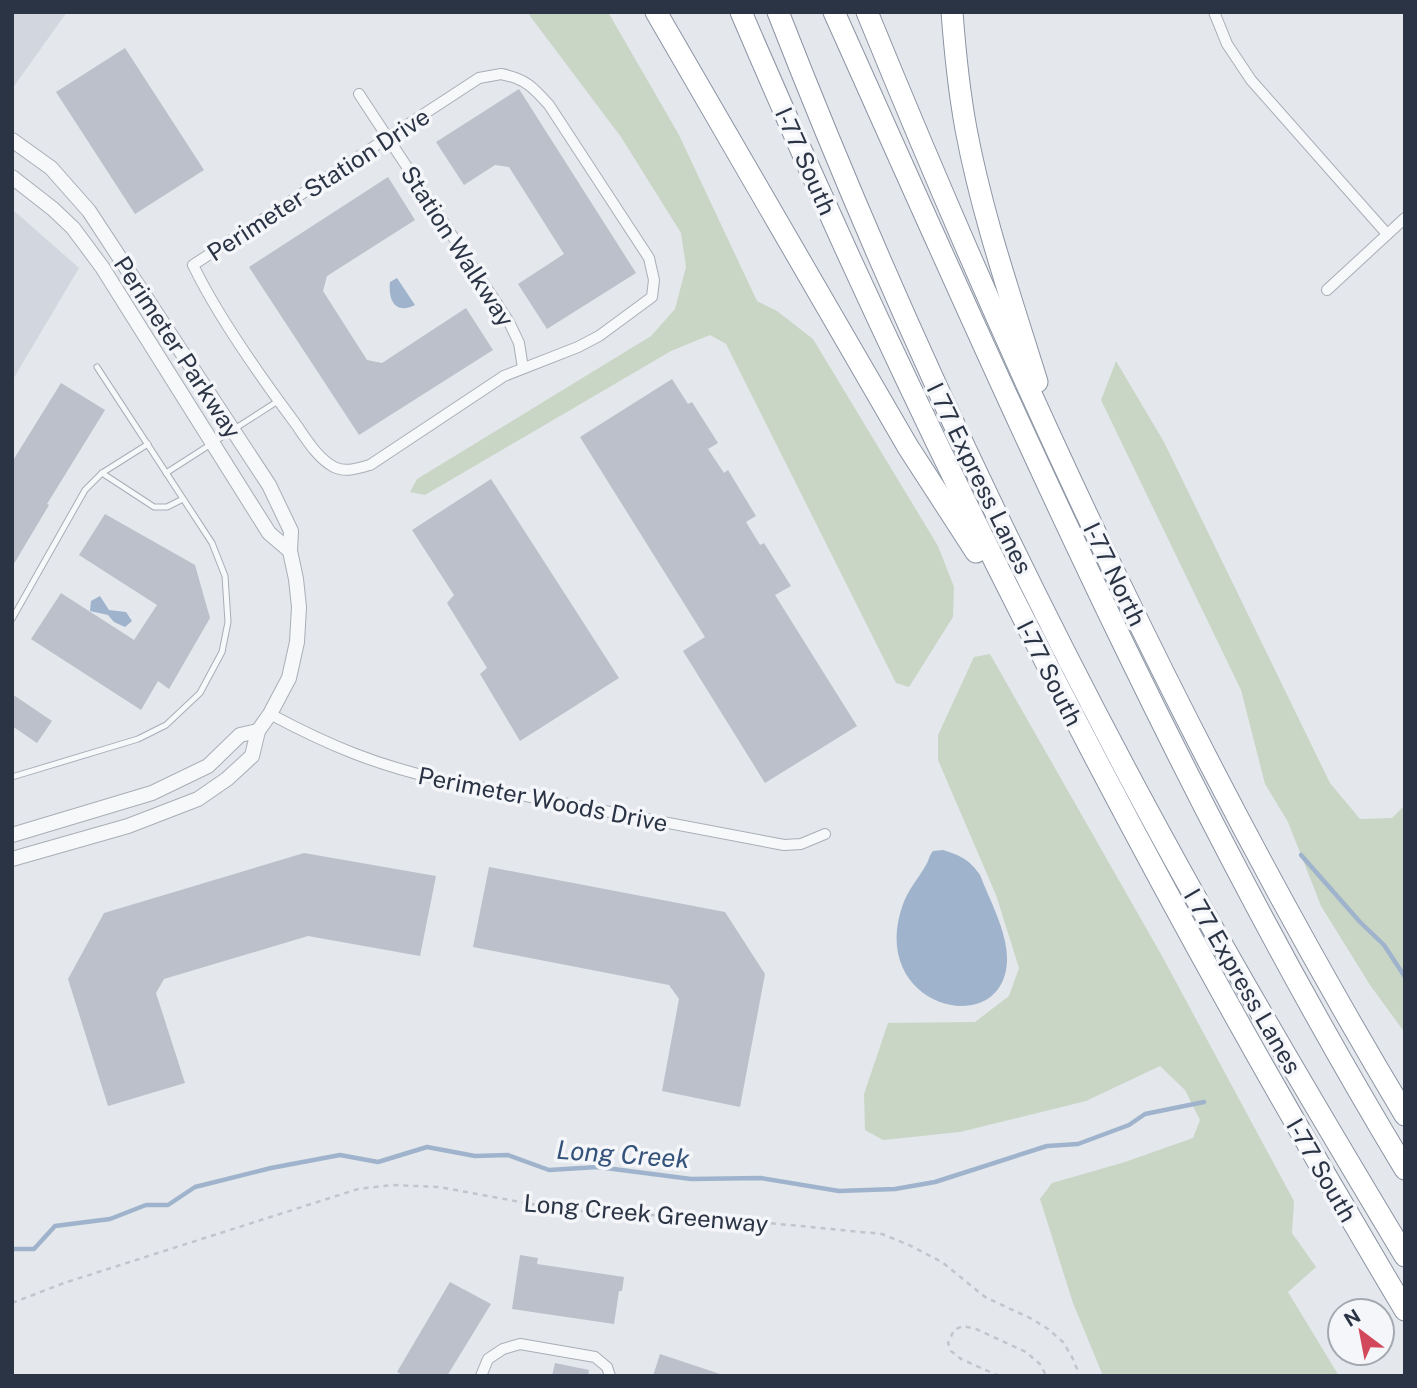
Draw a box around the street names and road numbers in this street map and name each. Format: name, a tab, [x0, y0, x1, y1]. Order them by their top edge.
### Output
street label: Perimeter Station Drive	[202, 102, 434, 266]
street label: I-77 South	[770, 103, 842, 219]
street label: Station Walkway	[396, 160, 520, 332]
street label: Perimeter Parkway	[109, 251, 247, 443]
street label: I 77 Express Lanes	[922, 378, 1038, 578]
street label: I-77 North	[1078, 518, 1152, 630]
street label: I-77 South	[1011, 616, 1089, 730]
street label: Perimeter Woods Drive	[416, 761, 670, 837]
street label: I 77 Express Lanes	[1179, 883, 1307, 1079]
street label: I-77 South	[1281, 1113, 1363, 1227]
street label: Long Creek Greenway	[523, 1188, 770, 1238]

